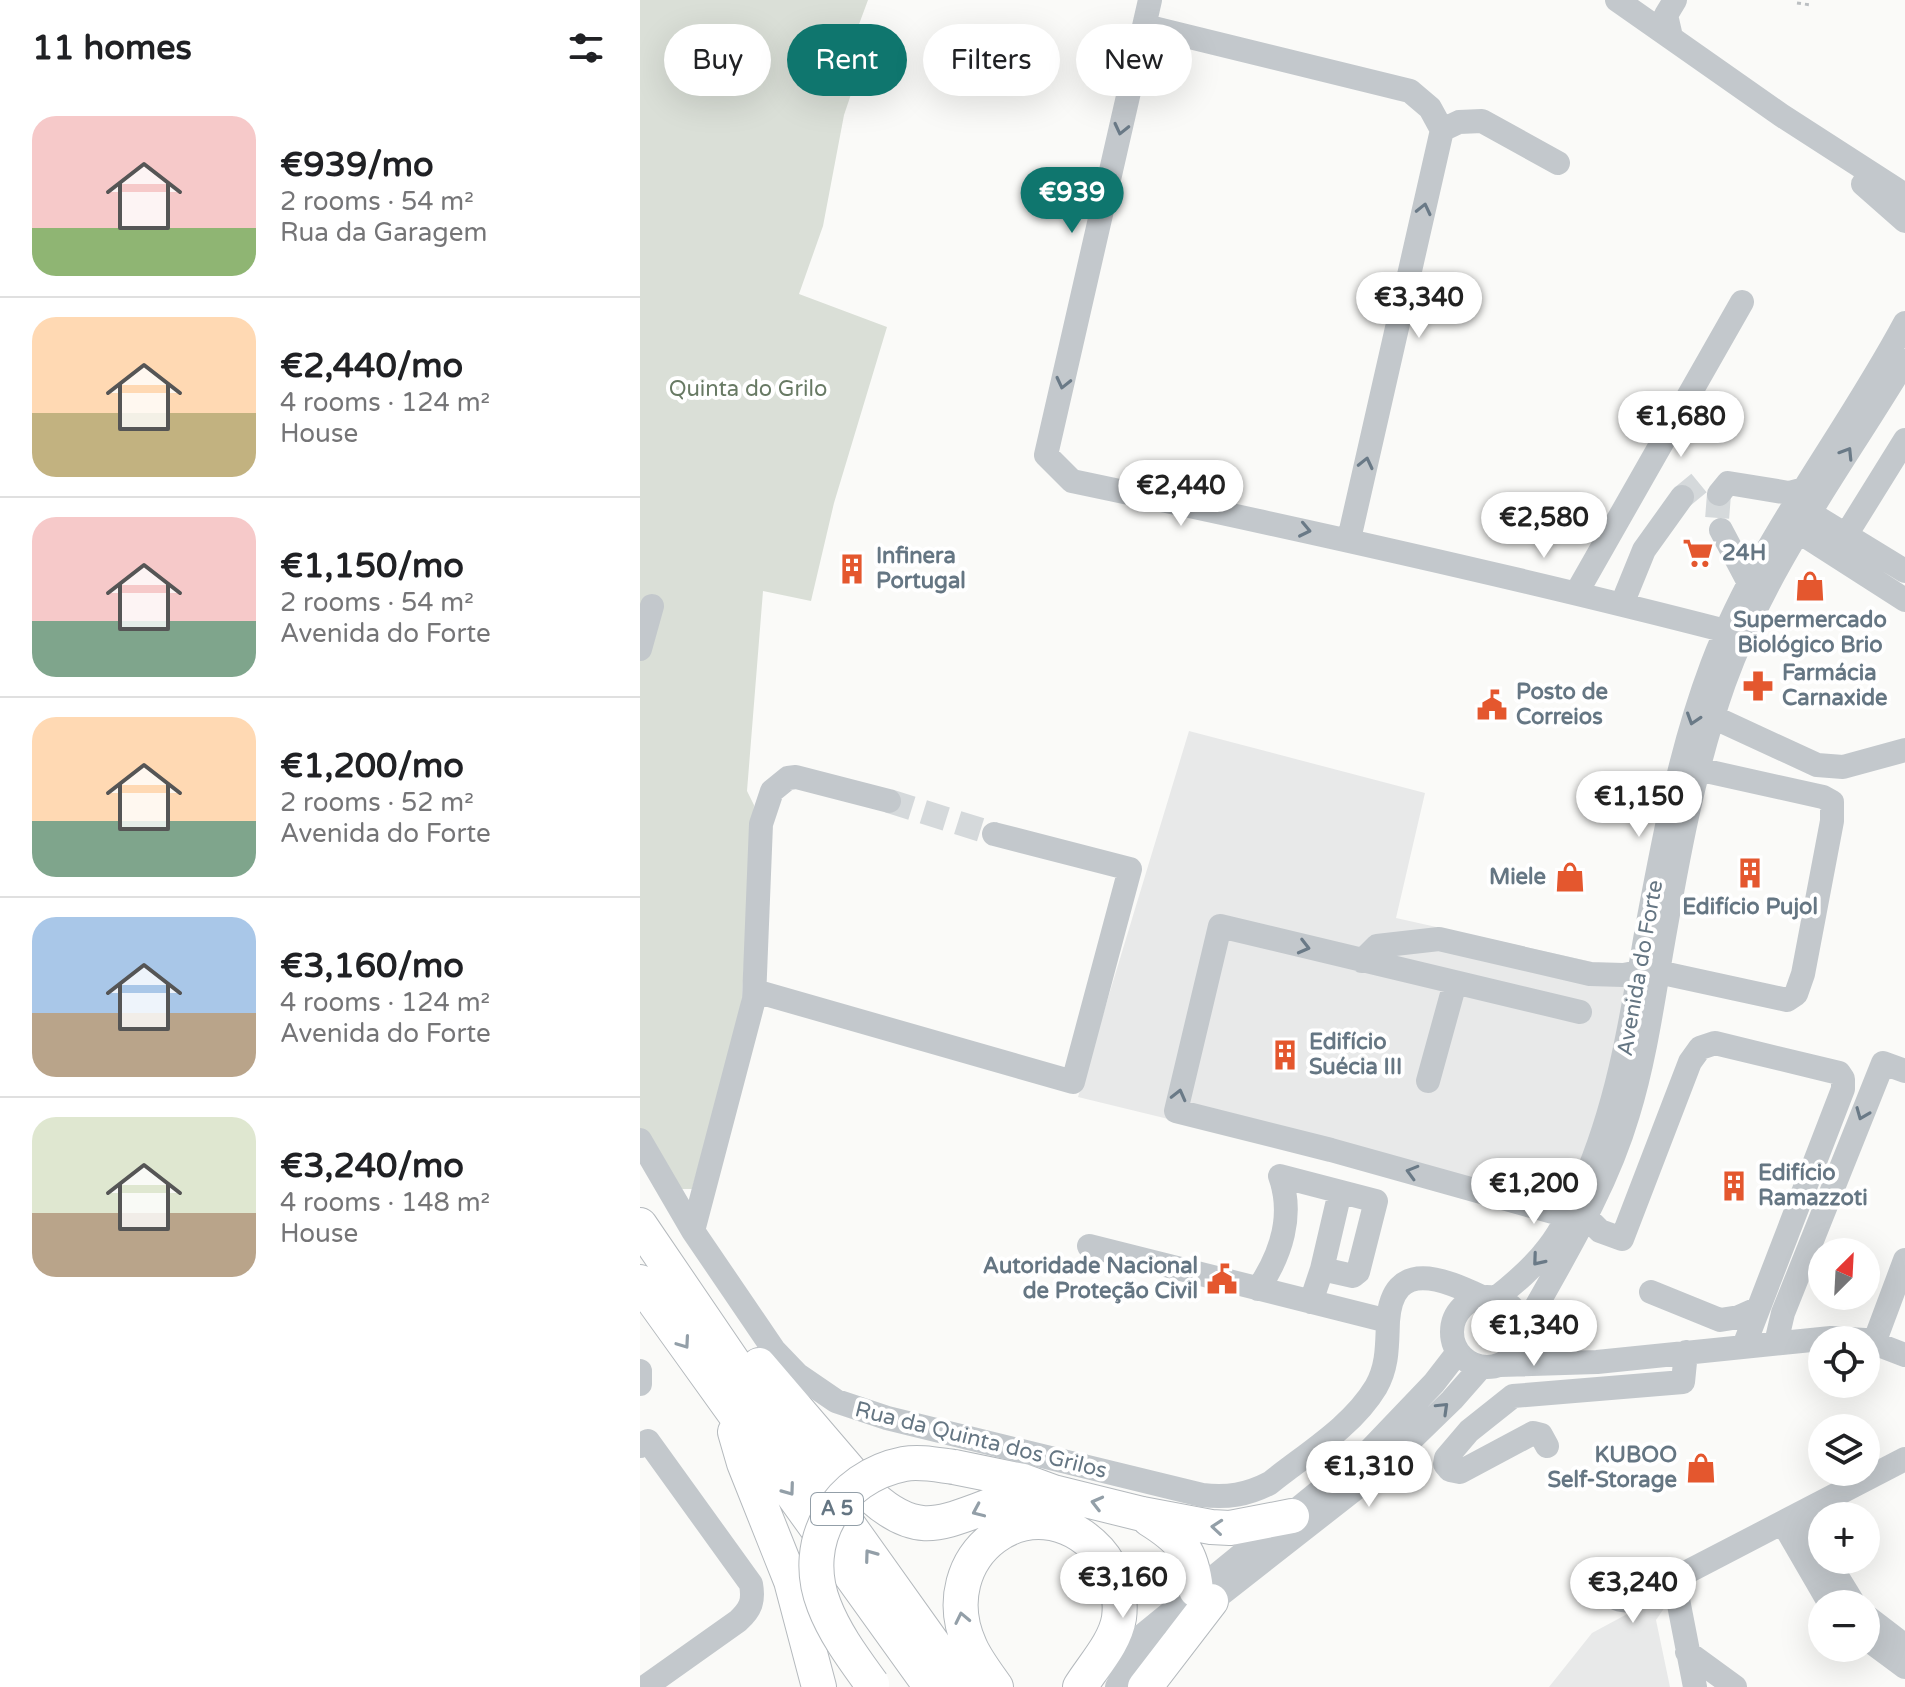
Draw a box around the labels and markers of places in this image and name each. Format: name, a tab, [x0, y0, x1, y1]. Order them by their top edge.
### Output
pin: €939	[1025, 167, 1119, 235]
pin: €3,340	[1354, 272, 1484, 340]
pin: €1,680	[1616, 391, 1746, 459]
pin: €2,440	[1116, 460, 1246, 528]
pin: €2,580	[1479, 492, 1609, 560]
supermarket icon: 24H	[1681, 536, 1715, 570]
place label: 24H	[1722, 540, 1766, 566]
place label: Infinera Portugal	[876, 543, 966, 594]
building icon: Infinera Portugal	[835, 552, 869, 586]
shop icon: Supermercado Biológico Brio	[1793, 569, 1827, 603]
place label: Supermercado Biológico Brio	[1733, 607, 1887, 658]
place label: Farmácia Carnaxide	[1782, 660, 1888, 711]
pharmacy icon: Farmácia Carnaxide	[1741, 669, 1775, 703]
place label: Posto de Correios	[1516, 679, 1608, 730]
public building icon: Posto de Correios	[1475, 688, 1509, 722]
pin: €1,150	[1574, 771, 1704, 839]
building icon: Edifício Pujol	[1733, 856, 1767, 890]
shop icon: Miele	[1553, 860, 1587, 894]
place label: Miele	[1489, 864, 1546, 890]
place label: Edifício Pujol	[1682, 894, 1818, 920]
place label: Edifício Suécia III	[1309, 1029, 1402, 1080]
building icon: Edifício Suécia III	[1268, 1038, 1302, 1072]
pin: €1,200	[1469, 1158, 1599, 1226]
place label: Edifício Ramazzoti	[1758, 1160, 1868, 1211]
building icon: Edifício Ramazzoti	[1717, 1169, 1751, 1203]
place label: Autoridade Nacional de Proteção Civil	[983, 1253, 1198, 1304]
public building icon: Autoridade Nacional de Proteção Civil	[1205, 1262, 1239, 1296]
pin: €1,340	[1469, 1300, 1599, 1368]
pin: €1,310	[1304, 1441, 1434, 1509]
place label: KUBOO Self-Storage	[1547, 1442, 1677, 1493]
shop icon: KUBOO Self-Storage	[1684, 1451, 1718, 1485]
pin: €3,160	[1058, 1552, 1188, 1620]
pin: €3,240	[1568, 1557, 1698, 1625]

